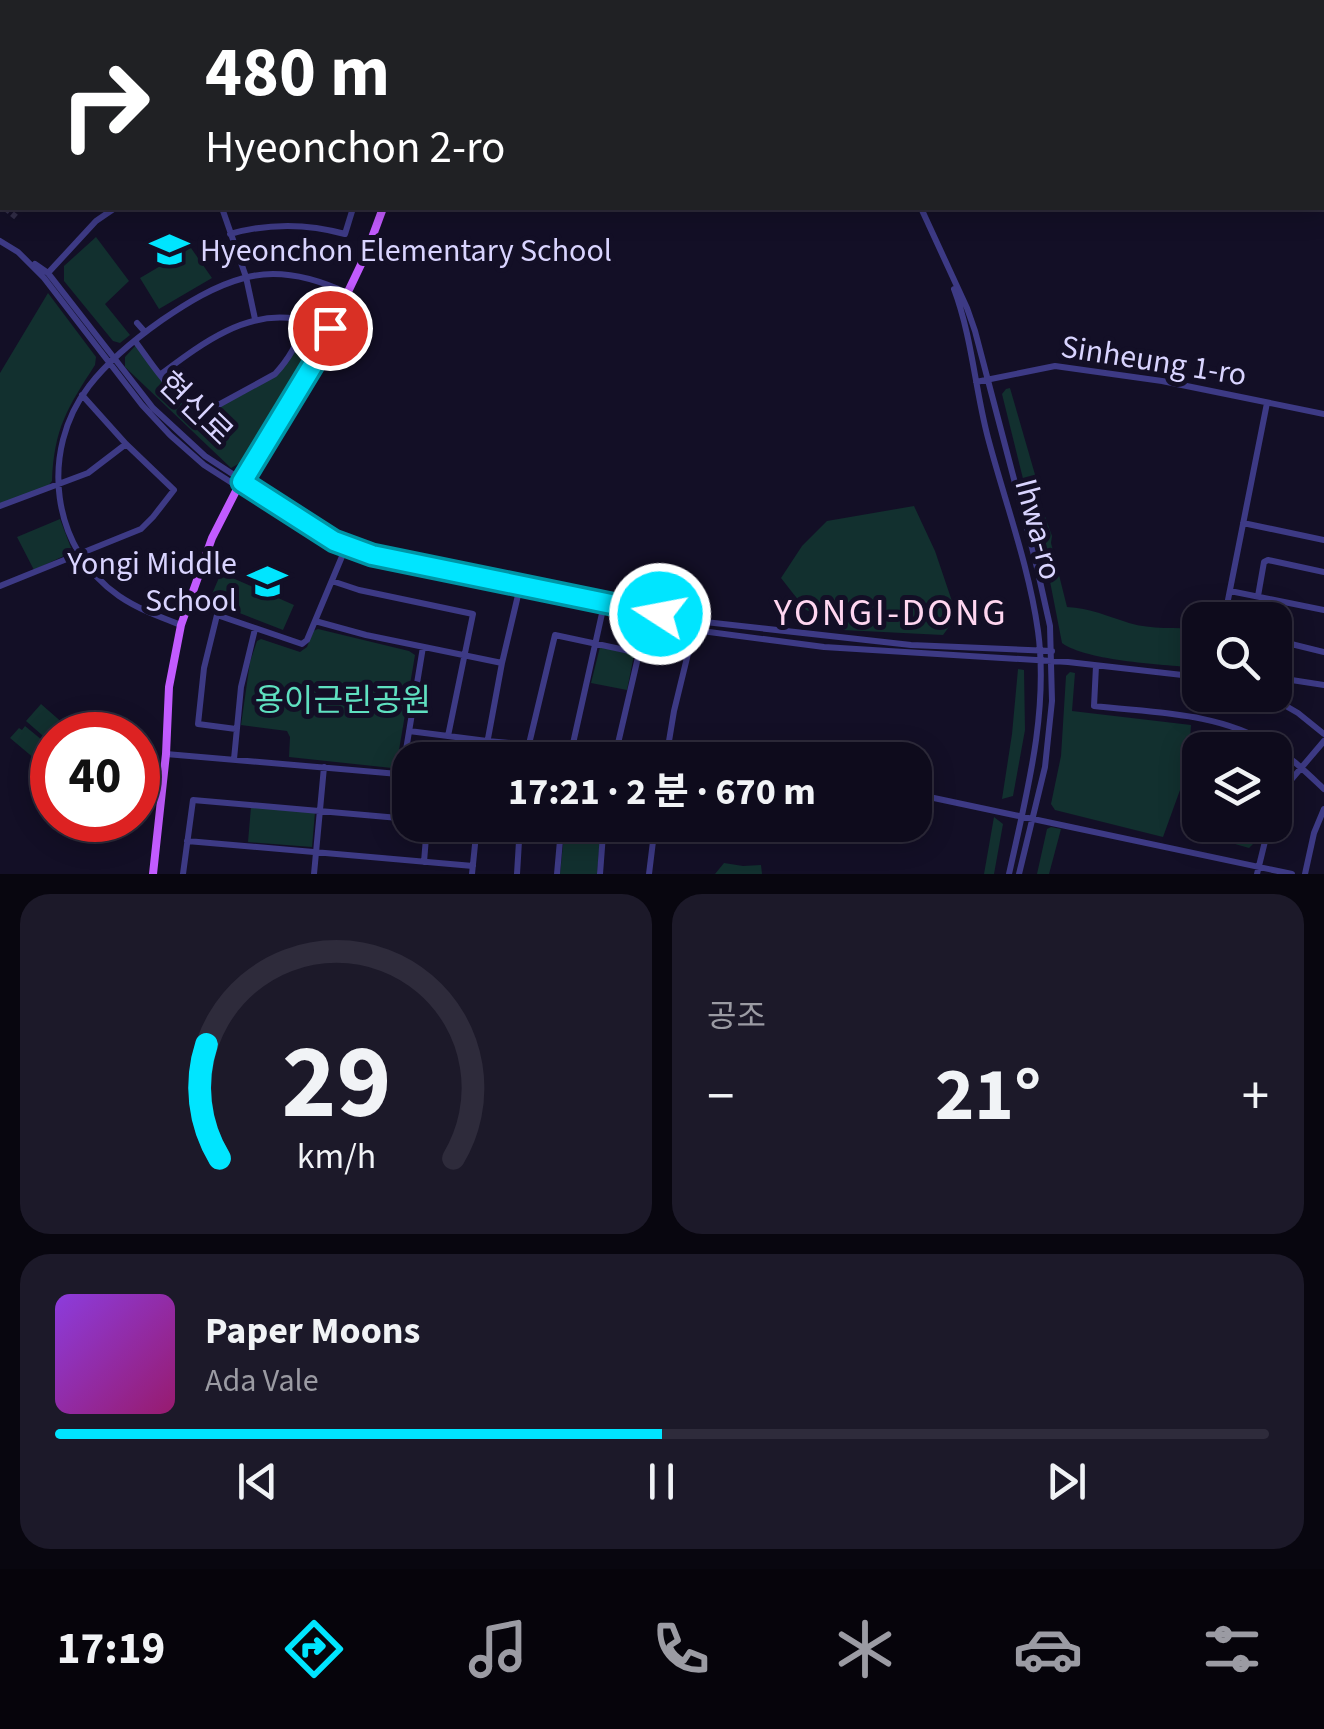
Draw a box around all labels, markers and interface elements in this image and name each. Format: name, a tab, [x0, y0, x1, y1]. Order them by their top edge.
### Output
text: 480 m	[205, 23, 390, 123]
icon: right	[40, 40, 170, 170]
text: Hyeonchon 2-ro	[205, 116, 505, 180]
place label: Hyeonchon Elementary School	[200, 228, 612, 274]
school or university icon: Hyeonchon Elementary School	[149, 229, 191, 271]
pin	[288, 286, 373, 371]
icon: arrive	[303, 301, 358, 356]
street label: Sinheung 1-ro	[1058, 324, 1250, 398]
street label: 현신로	[148, 361, 243, 456]
street label: Ihwa-ro	[1003, 474, 1074, 585]
place label: Yongi Middle School	[66, 541, 237, 624]
school or university icon: Yongi Middle School	[246, 560, 288, 602]
position arrow	[608, 562, 712, 666]
district label: YONGI-DONG	[773, 586, 1008, 640]
map controls	[1182, 602, 1292, 842]
button: search	[1182, 602, 1292, 712]
park label: 용이근린공원	[255, 678, 431, 724]
speed limit sign: 40	[30, 712, 160, 842]
button: layers	[1182, 732, 1292, 842]
text: 17:21 · 2 분 · 670 m	[508, 765, 816, 819]
text: 공조	[707, 994, 766, 1040]
text: 29	[281, 1010, 391, 1158]
text: 21°	[935, 1042, 1041, 1149]
text: −	[707, 1058, 734, 1136]
text: +	[1242, 1058, 1269, 1136]
text: km/h	[296, 1131, 376, 1182]
text: Paper Moons	[205, 1304, 420, 1358]
text: Ada Vale	[205, 1358, 319, 1404]
icon: previous	[230, 1454, 285, 1509]
icon: pause	[634, 1454, 689, 1509]
icon: next	[1039, 1454, 1094, 1509]
icon: directions	[279, 1614, 349, 1684]
icon: music	[463, 1614, 533, 1684]
icon: phone	[646, 1614, 716, 1684]
icon: climate	[830, 1614, 900, 1684]
icon: car	[1013, 1614, 1083, 1684]
icon: filters	[1197, 1614, 1267, 1684]
text: 17:19	[57, 1617, 165, 1681]

